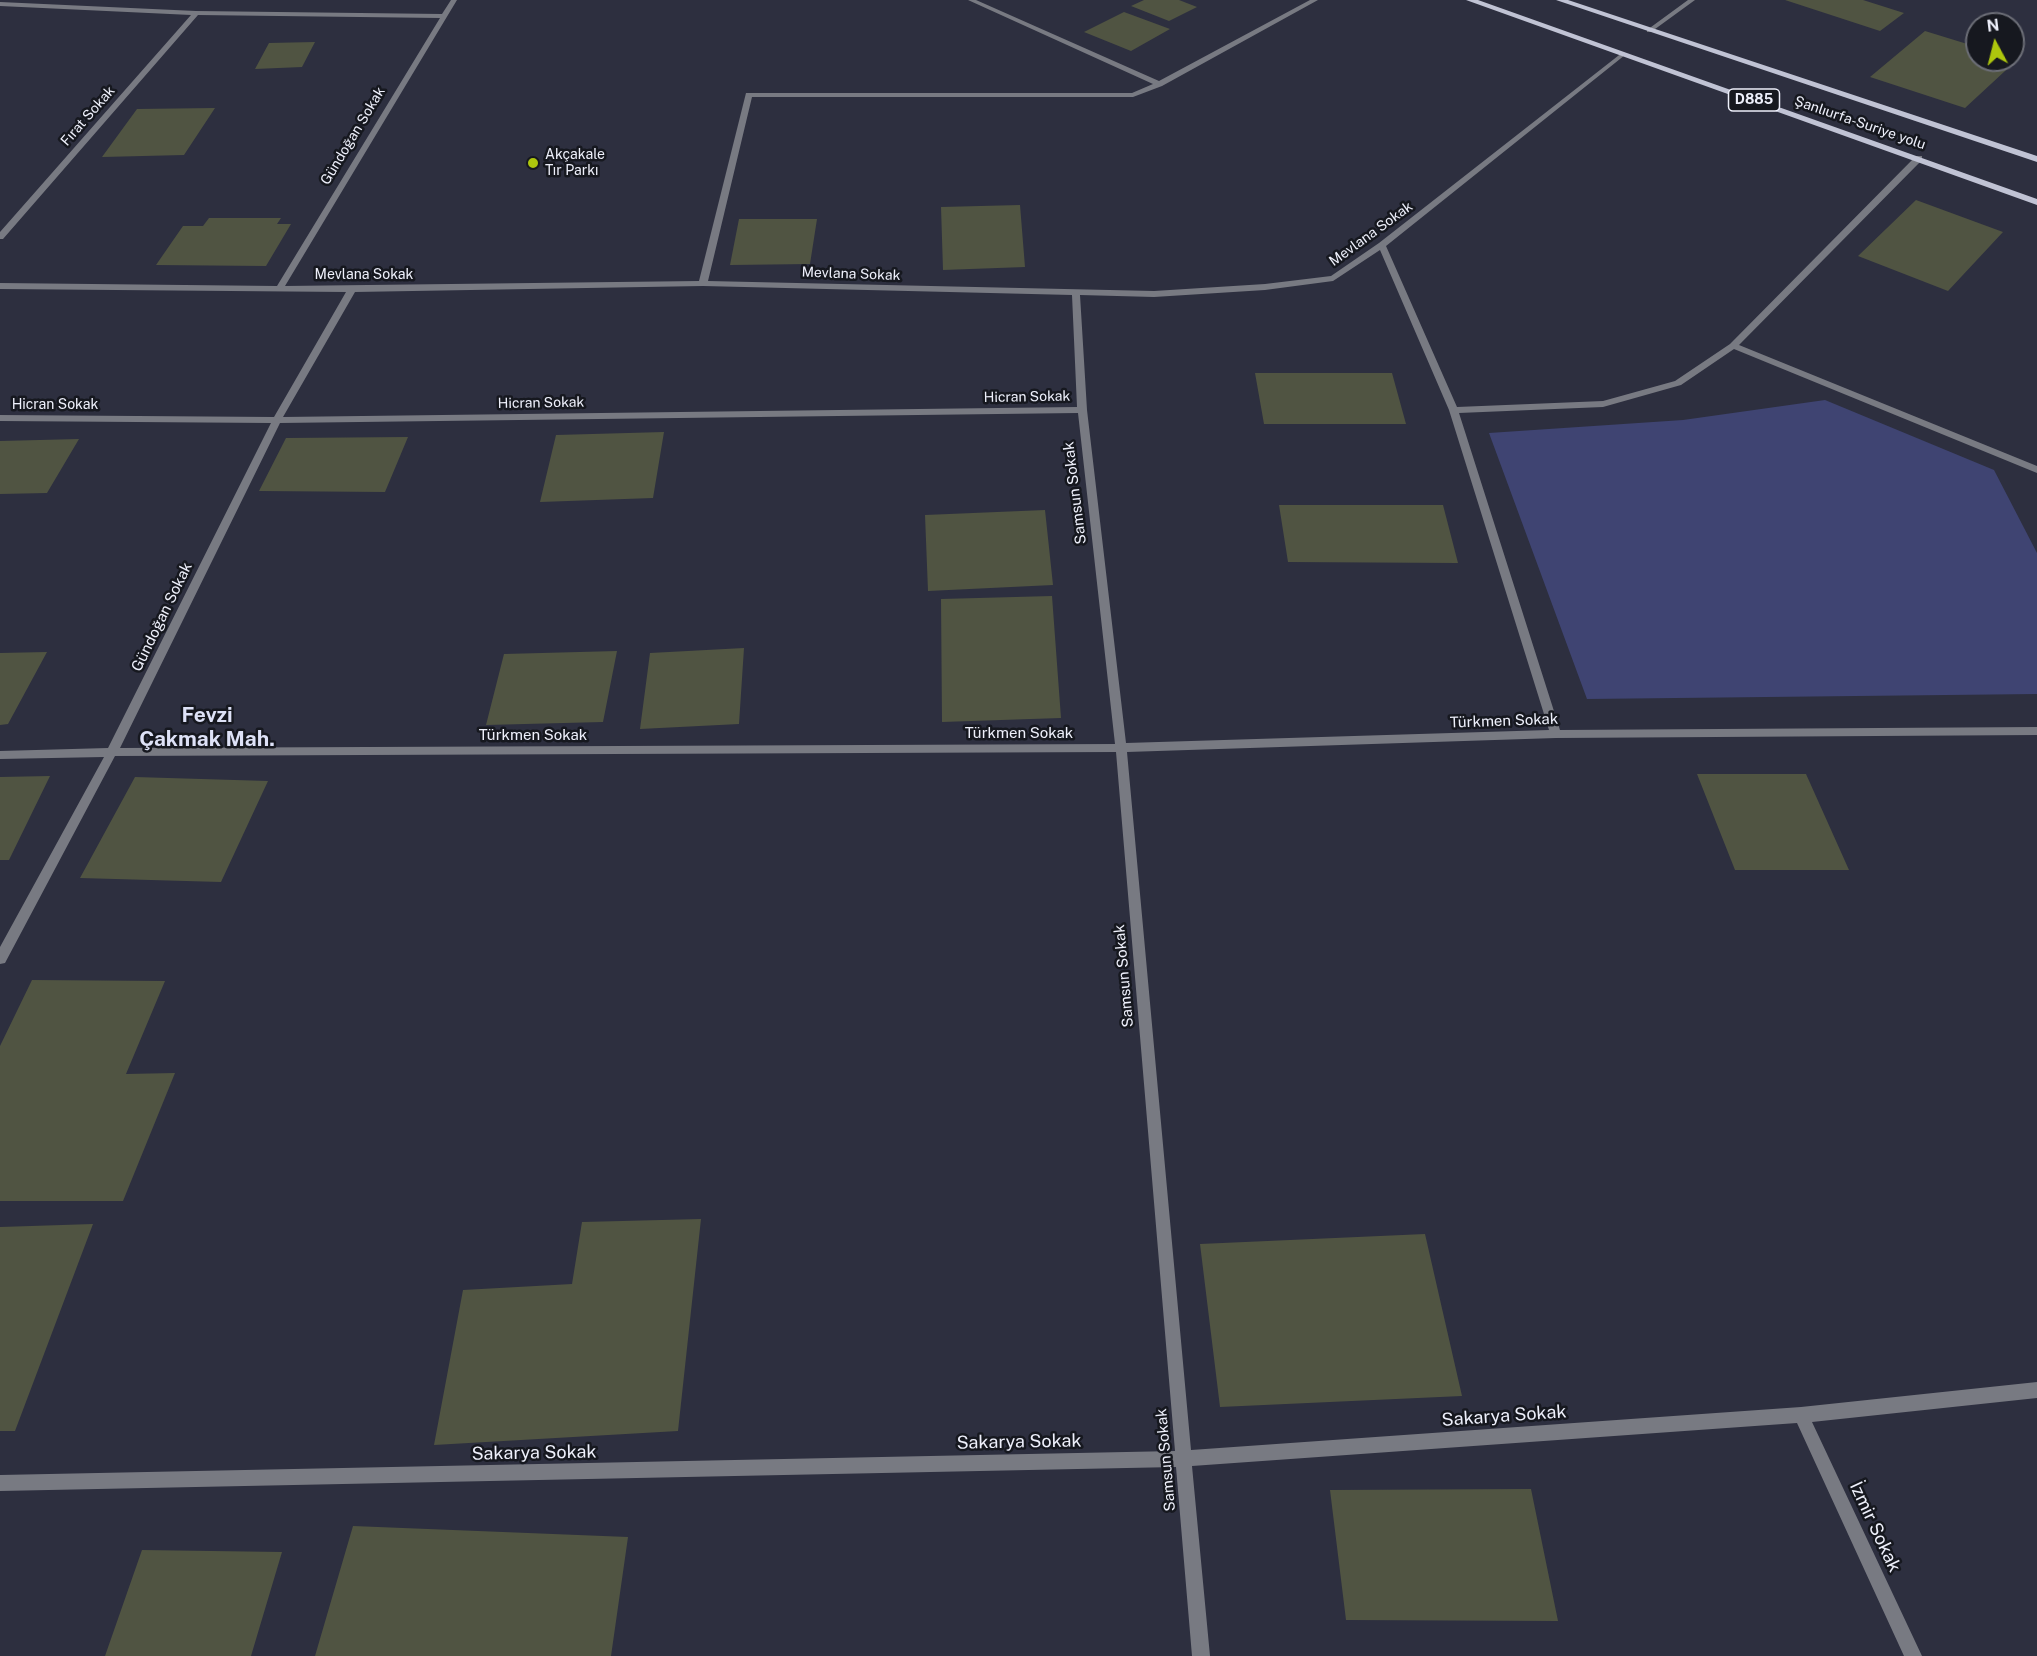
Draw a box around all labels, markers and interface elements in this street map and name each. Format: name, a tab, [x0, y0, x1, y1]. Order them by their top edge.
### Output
north arrow	[1965, 12, 2025, 72]
text: N	[1986, 15, 2000, 36]
street label: Fırat Sokak	[57, 83, 119, 149]
street label: Gündoğan Sokak	[317, 84, 389, 188]
road number: D885	[1728, 89, 1780, 111]
street label: Şanlıurfa-Suriye yolu	[1792, 93, 1928, 153]
place label: Akçakale Tır Parkı	[545, 147, 605, 180]
marker: Akçakale Tır Parkı	[526, 156, 540, 170]
street label: Mevlana Sokak	[1326, 198, 1416, 270]
street label: Mevlana Sokak	[801, 264, 901, 284]
street label: Mevlana Sokak	[315, 267, 413, 283]
street label: Hicran Sokak	[984, 388, 1070, 406]
street label: Hicran Sokak	[498, 394, 584, 412]
street label: Hicran Sokak	[12, 397, 98, 413]
street label: Samsun Sokak	[1060, 441, 1090, 545]
street label: Gündoğan Sokak	[128, 560, 196, 674]
district label: Fevzi Çakmak Mah.	[139, 703, 275, 753]
street label: Türkmen Sokak	[1450, 710, 1558, 732]
street label: Türkmen Sokak	[965, 724, 1073, 742]
street label: Türkmen Sokak	[479, 726, 587, 744]
street label: Samsun Sokak	[1111, 924, 1137, 1028]
street label: Sakarya Sokak	[1441, 1401, 1567, 1431]
street label: Samsun Sokak	[1153, 1408, 1179, 1512]
street label: Sakarya Sokak	[956, 1430, 1082, 1454]
street label: Sakarya Sokak	[471, 1441, 597, 1465]
street label: İzmir Sokak	[1845, 1478, 1905, 1576]

